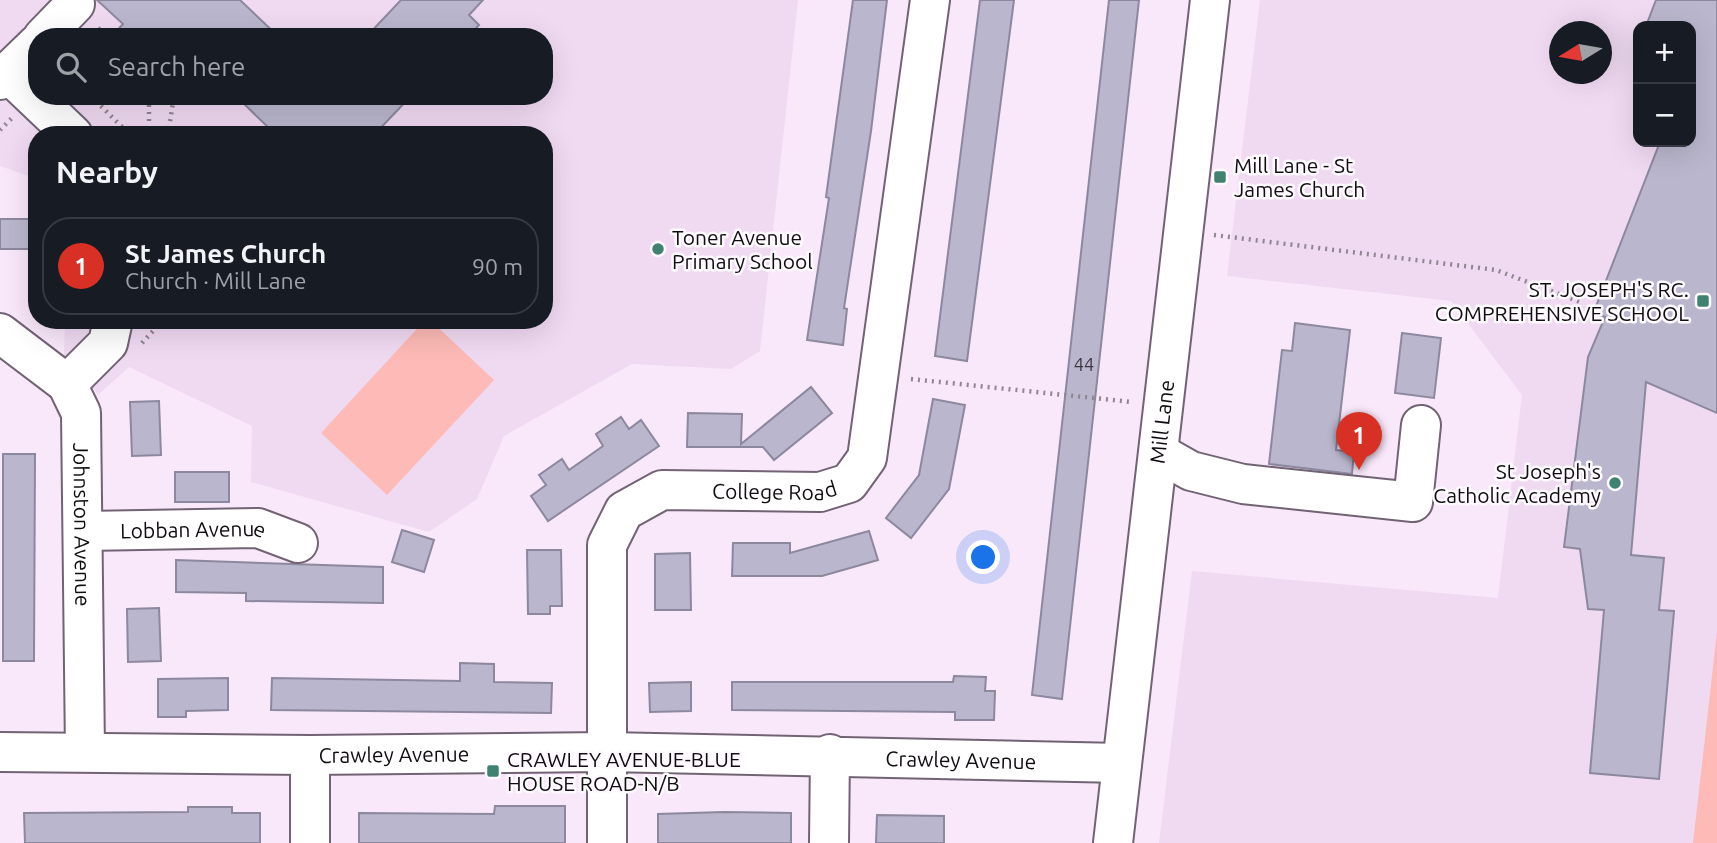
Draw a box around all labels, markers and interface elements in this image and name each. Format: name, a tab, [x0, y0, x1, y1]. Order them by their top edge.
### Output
north arrow	[1549, 21, 1612, 84]
map controls	[1633, 21, 1696, 147]
button: +	[1633, 21, 1696, 84]
search box	[28, 28, 553, 105]
icon: search	[52, 48, 90, 86]
text: Search here	[108, 52, 245, 81]
button: −	[1633, 84, 1696, 147]
place label: Mill Lane - St James Church	[1234, 153, 1365, 201]
text: Nearby	[56, 155, 158, 189]
marker: Mill Lane - St James Church	[1212, 169, 1228, 185]
place label: Toner Avenue Primary School	[672, 225, 813, 273]
text: St James Church	[125, 239, 326, 268]
marker: Toner Avenue Primary School	[650, 241, 666, 257]
text: 1	[75, 254, 87, 279]
text: 90 m	[472, 254, 523, 279]
text: Church · Mill Lane	[125, 268, 306, 293]
place label: ST. JOSEPH'S RC. COMPREHENSIVE SCHOOL	[1435, 277, 1689, 325]
marker: ST. JOSEPH'S RC. COMPREHENSIVE SCHOOL	[1695, 293, 1711, 309]
house number: 44	[1074, 354, 1094, 374]
street label: Mill Lane	[1145, 379, 1178, 465]
pin: 1	[1336, 412, 1382, 470]
street label: Johnston Avenue	[69, 443, 95, 607]
place label: St Joseph's Catholic Academy	[1433, 459, 1601, 507]
marker: St Joseph's Catholic Academy	[1607, 475, 1623, 491]
street label: College Road	[712, 476, 840, 504]
street label: Lobban Avenue	[120, 515, 270, 542]
your location	[966, 540, 1000, 574]
street label: Crawley Avenue	[318, 741, 469, 767]
street label: Crawley Avenue	[885, 746, 1037, 773]
place label: CRAWLEY AVENUE-BLUE HOUSE ROAD-N/B	[507, 747, 741, 795]
marker: CRAWLEY AVENUE-BLUE HOUSE ROAD-N/B	[485, 763, 501, 779]

